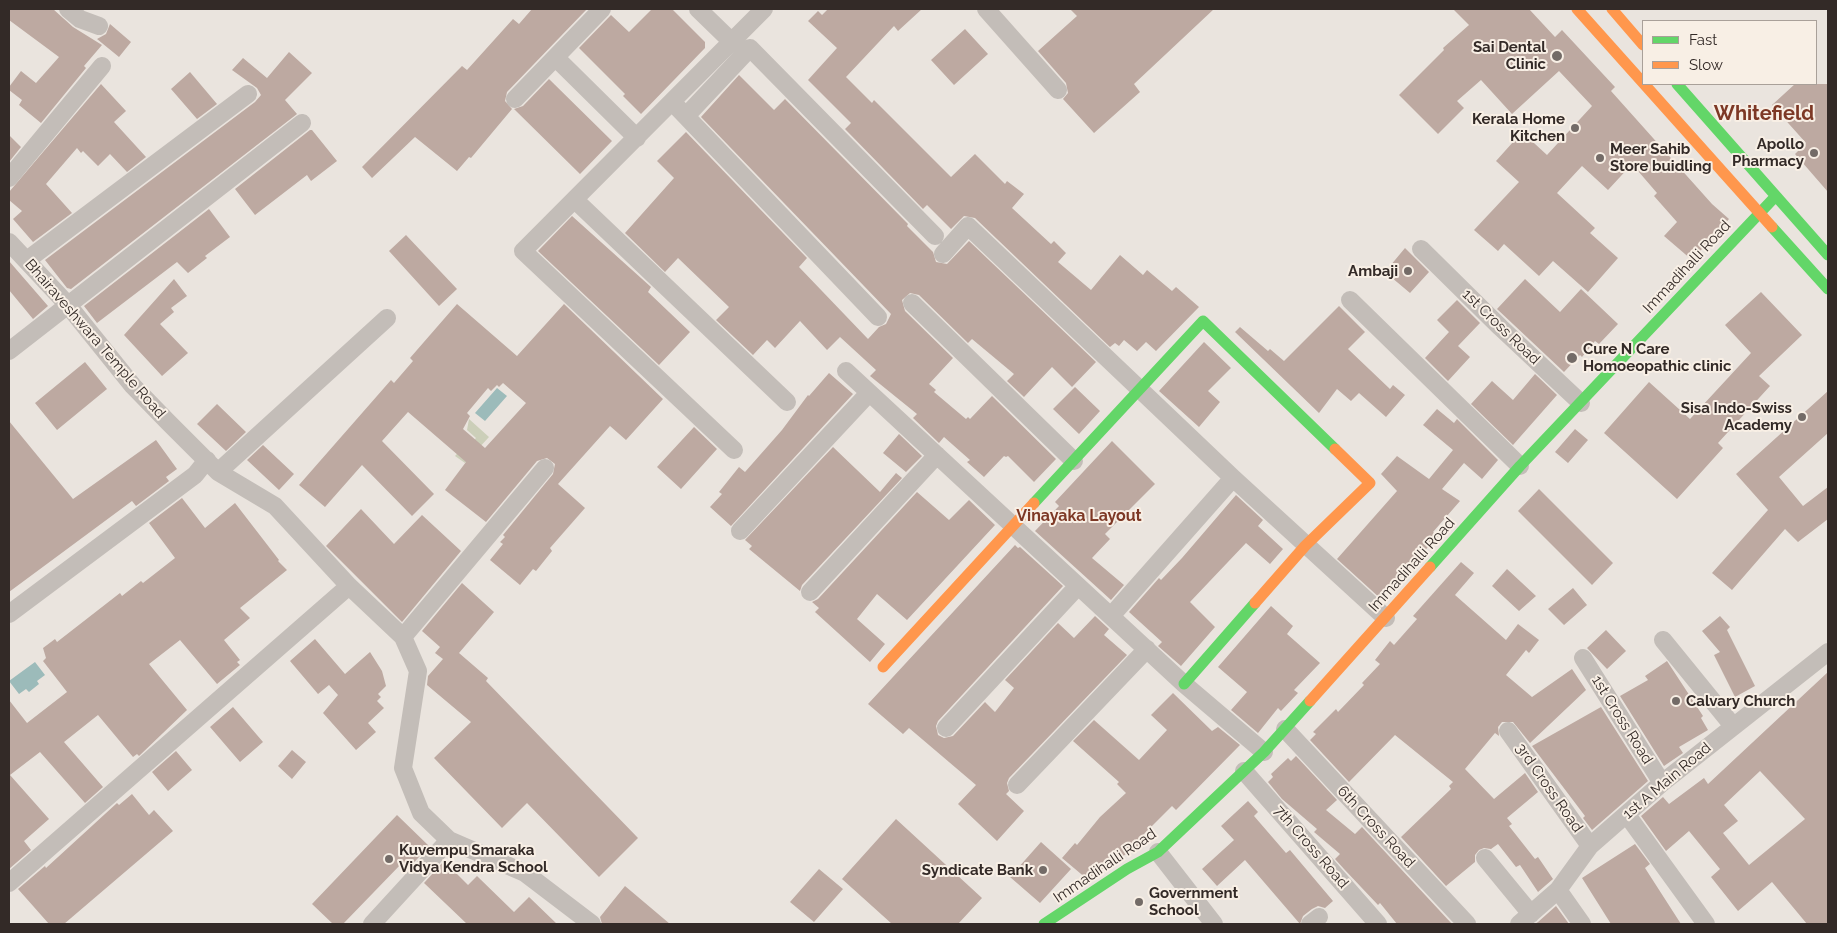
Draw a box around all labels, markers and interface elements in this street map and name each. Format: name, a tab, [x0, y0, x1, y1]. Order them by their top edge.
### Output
legend	[1642, 20, 1817, 85]
text: Fast	[1689, 31, 1717, 49]
place label: Sai Dental Clinic	[1473, 38, 1546, 73]
marker: Sai Dental Clinic	[1550, 49, 1564, 63]
text: Slow	[1689, 56, 1723, 74]
district label: Whitefield	[1714, 102, 1814, 126]
place label: Kerala Home Kitchen	[1472, 110, 1565, 145]
marker: Kerala Home Kitchen	[1569, 122, 1581, 134]
place label: Apollo Pharmacy	[1732, 135, 1804, 170]
place label: Meer Sahib Store buidling	[1610, 140, 1711, 175]
marker: Apollo Pharmacy	[1808, 147, 1820, 159]
marker: Meer Sahib Store buidling	[1594, 152, 1606, 164]
street label: Immadihalli Road	[1639, 217, 1735, 317]
street label: Bhairaveshwara Temple Road	[21, 256, 169, 422]
place label: Ambaji	[1348, 262, 1398, 280]
marker: Ambaji	[1402, 265, 1414, 277]
street label: 1st Cross Road	[1458, 285, 1544, 369]
place label: Cure N Care Homoeopathic clinic	[1583, 340, 1731, 375]
marker: Cure N Care Homoeopathic clinic	[1565, 351, 1579, 365]
place label: Sisa Indo-Swiss Academy	[1681, 399, 1792, 434]
marker: Sisa Indo-Swiss Academy	[1796, 411, 1808, 423]
district label: Vinayaka Layout	[1016, 506, 1142, 526]
street label: Immadihalli Road	[1365, 514, 1459, 616]
street label: 1st Cross Road	[1588, 672, 1656, 768]
place label: Calvary Church	[1686, 692, 1795, 710]
marker: Calvary Church	[1670, 695, 1682, 707]
street label: 1st A Main Road	[1619, 739, 1715, 823]
street label: 3rd Cross Road	[1512, 740, 1586, 836]
street label: 6th Cross Road	[1334, 782, 1418, 872]
street label: 7th Cross Road	[1270, 802, 1352, 892]
street label: Immadihalli Road	[1050, 825, 1160, 907]
place label: Kuvempu Smaraka Vidya Kendra School	[399, 841, 548, 876]
marker: Kuvempu Smaraka Vidya Kendra School	[383, 853, 395, 865]
place label: Syndicate Bank	[922, 861, 1033, 879]
marker: Syndicate Bank	[1037, 864, 1049, 876]
place label: Government School	[1149, 884, 1238, 919]
marker: Government School	[1133, 896, 1145, 908]

